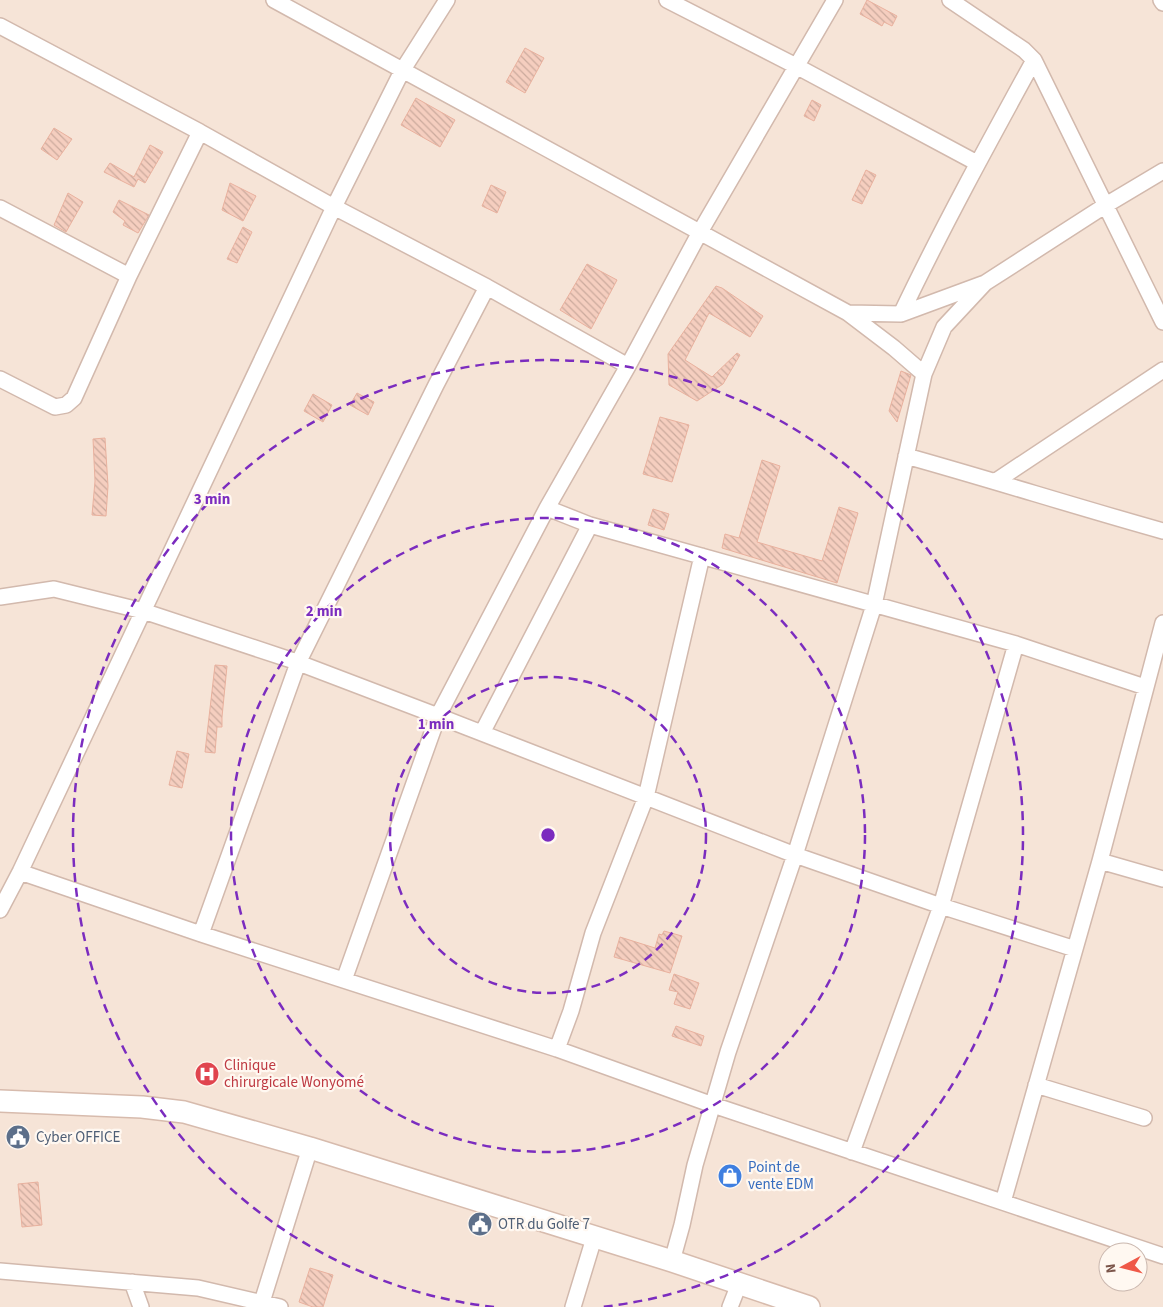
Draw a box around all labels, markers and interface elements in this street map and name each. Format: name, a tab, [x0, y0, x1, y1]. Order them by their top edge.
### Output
text: 3 min	[194, 489, 230, 510]
text: 2 min	[306, 601, 342, 622]
text: 1 min	[418, 714, 454, 735]
centre of rings	[539, 826, 557, 844]
place label: Clinique chirurgicale Wonyomé	[224, 1055, 364, 1093]
hospital icon: Clinique chirurgicale Wonyomé	[194, 1061, 220, 1087]
public building icon: Cyber OFFICE	[5, 1124, 31, 1150]
place label: Cyber OFFICE	[36, 1127, 121, 1148]
place label: Point de vente EDM	[748, 1157, 814, 1195]
shop icon: Point de vente EDM	[717, 1163, 743, 1189]
public building icon: OTR du Golfe 7	[467, 1211, 493, 1237]
place label: OTR du Golfe 7	[498, 1214, 590, 1235]
north arrow	[1098, 1242, 1148, 1292]
text: N	[1101, 1263, 1122, 1274]

